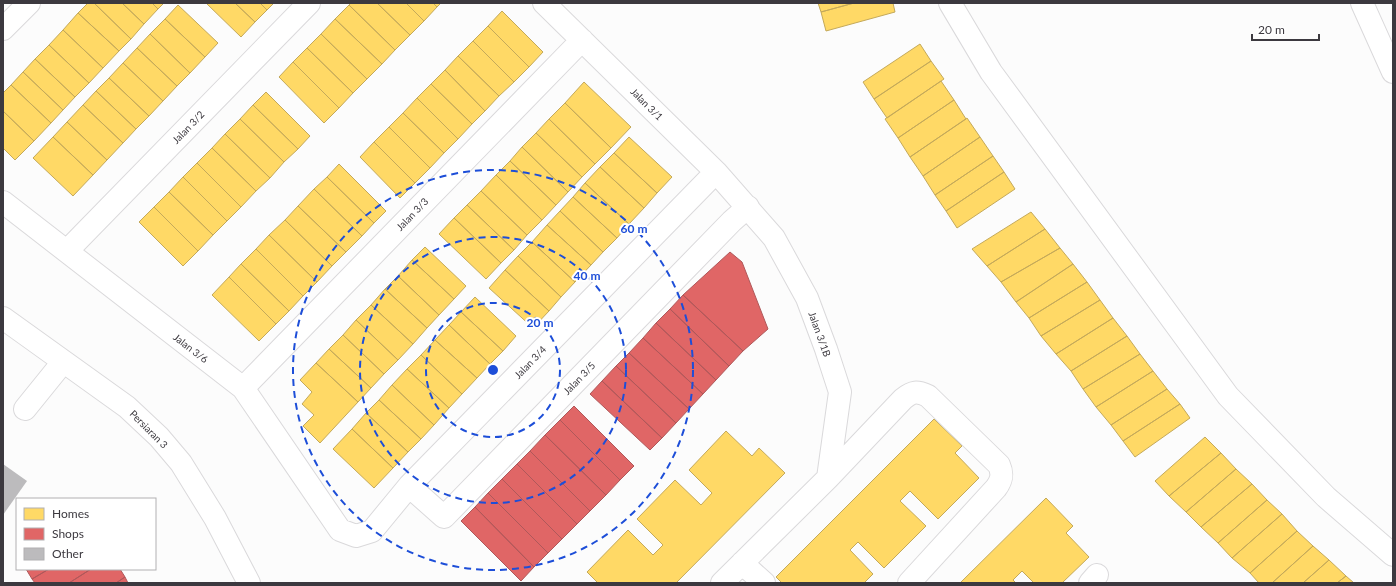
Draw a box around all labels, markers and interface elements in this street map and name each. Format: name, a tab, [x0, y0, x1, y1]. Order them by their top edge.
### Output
scale bar	[1252, 16, 1319, 42]
text: 20 m	[1258, 22, 1285, 37]
street label: Jalan 3/1	[628, 85, 666, 123]
street label: Jalan 3/2	[170, 108, 207, 146]
street label: Jalan 3/3	[394, 195, 431, 233]
text: 60 m	[621, 221, 647, 236]
text: 40 m	[574, 268, 600, 283]
street label: Jalan 3/1B	[806, 310, 834, 358]
text: 20 m	[527, 315, 553, 330]
street label: Jalan 3/6	[171, 331, 211, 365]
street label: Jalan 3/4	[512, 343, 549, 381]
street label: Jalan 3/5	[561, 359, 598, 397]
centre of rings	[486, 363, 500, 377]
street label: Persiaran 3	[127, 407, 171, 451]
legend	[16, 498, 156, 570]
text: Homes	[52, 506, 89, 521]
text: Shops	[52, 526, 84, 541]
text: Other	[52, 546, 84, 561]

